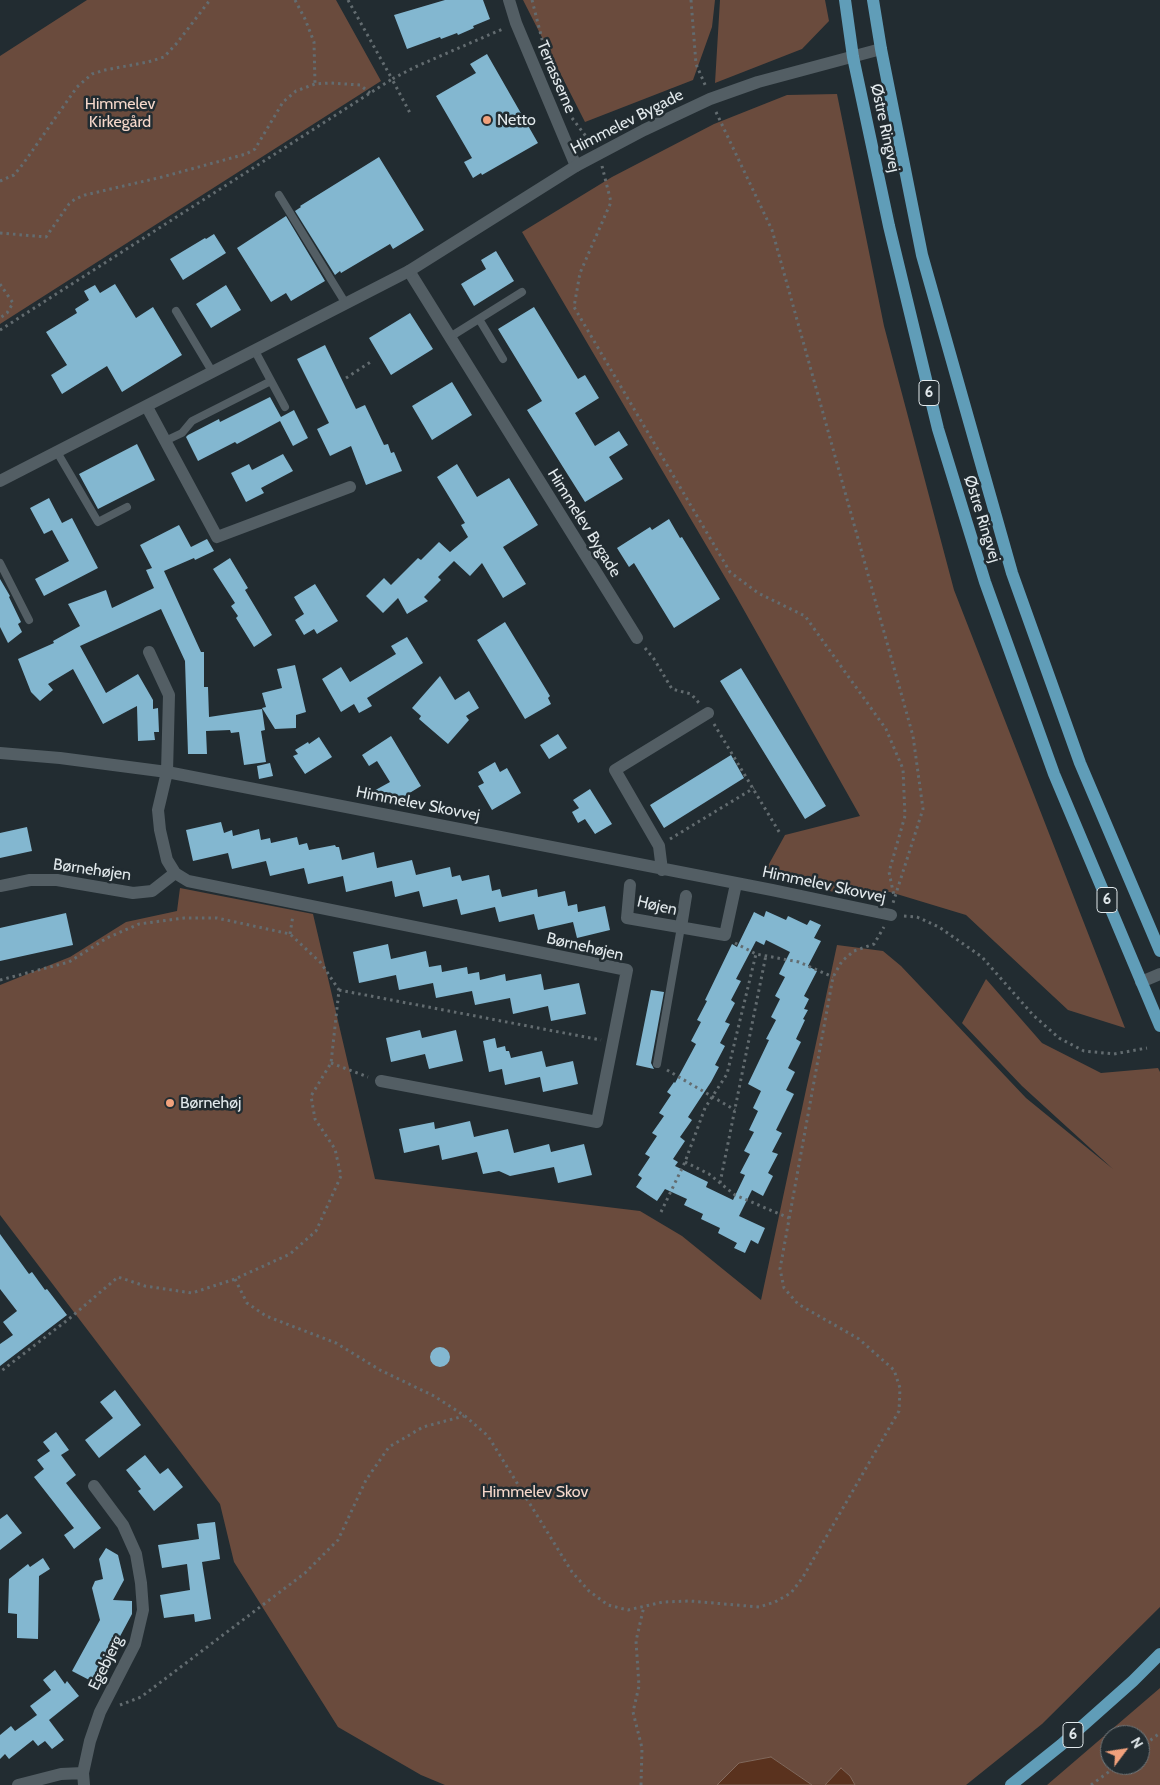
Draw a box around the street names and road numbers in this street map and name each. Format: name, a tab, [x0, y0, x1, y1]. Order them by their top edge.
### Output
street label: Terrasserne	[532, 38, 580, 116]
street label: Østre Ringvej	[866, 82, 904, 174]
street label: Himmelev Bygade	[567, 85, 687, 159]
road number: 6	[919, 380, 939, 406]
street label: Himmelev Bygade	[543, 465, 625, 581]
street label: Østre Ringvej	[960, 473, 1004, 565]
street label: Himmelev Skovvej	[354, 783, 482, 825]
street label: Børnehøjen	[52, 855, 132, 885]
street label: Himmelev Skovvej	[760, 863, 888, 907]
road number: 6	[1097, 888, 1117, 912]
street label: Højen	[635, 892, 679, 920]
street label: Børnehøjen	[545, 929, 625, 965]
street label: Egebjerg	[85, 1633, 127, 1693]
road number: 6	[1063, 1722, 1083, 1748]

